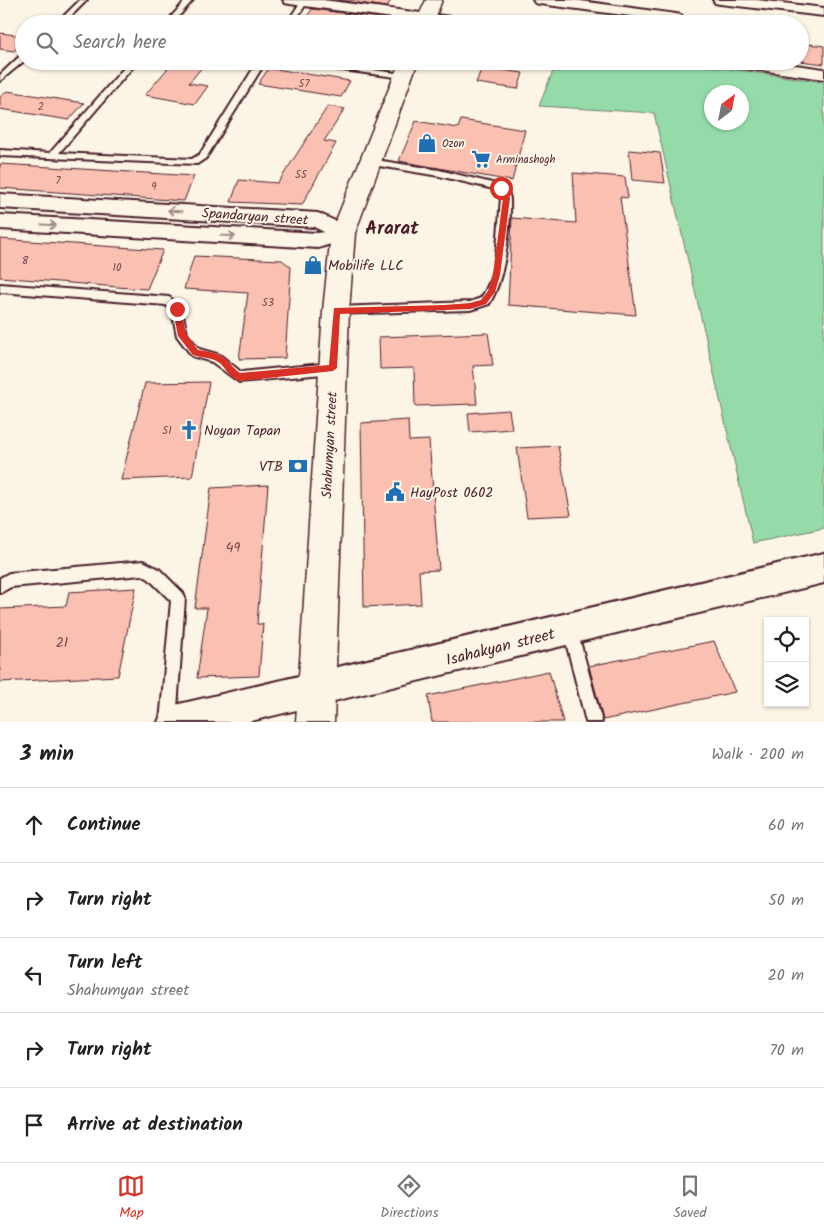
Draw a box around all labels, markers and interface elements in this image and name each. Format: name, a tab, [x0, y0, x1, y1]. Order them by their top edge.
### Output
search box	[15, 15, 809, 70]
text: Search here	[73, 28, 167, 58]
icon: search	[33, 29, 61, 57]
house number: 57	[299, 75, 310, 93]
north arrow	[704, 85, 749, 130]
house number: 2	[38, 98, 44, 116]
shop icon: Ozon	[416, 132, 438, 154]
place label: Ozon	[442, 135, 465, 153]
supermarket icon: Arminashogh	[470, 148, 492, 170]
place label: Arminashogh	[496, 151, 556, 169]
house number: 55	[295, 166, 308, 184]
house number: 7	[55, 172, 61, 190]
route start	[490, 177, 513, 200]
house number: 9	[151, 178, 157, 196]
street label: Spandaryan street	[201, 202, 309, 232]
one-way arrow	[167, 207, 183, 216]
district label: Ararat	[365, 214, 419, 244]
one-way arrow	[40, 221, 56, 230]
one-way arrow	[220, 231, 236, 240]
house number: 8	[22, 252, 29, 270]
shop icon: Mobilife LLC	[302, 254, 324, 276]
place label: Mobilife LLC	[328, 255, 404, 277]
house number: 10	[113, 259, 122, 277]
house number: 53	[262, 294, 274, 312]
route end	[166, 298, 189, 321]
street label: Shahumyan street	[316, 390, 344, 499]
church icon: Noyan Tapan	[178, 419, 200, 441]
place label: Noyan Tapan	[204, 420, 281, 442]
house number: 51	[162, 422, 172, 440]
bank icon: VTB	[287, 455, 309, 477]
place label: VTB	[259, 456, 283, 478]
public building icon: HayPost 0602	[384, 481, 406, 503]
place label: HayPost 0602	[410, 482, 493, 504]
house number: 49	[226, 537, 240, 559]
map controls	[764, 617, 809, 707]
button: locate	[764, 617, 809, 662]
street label: Isahakyan street	[443, 622, 558, 673]
house number: 21	[56, 632, 68, 654]
button: layers	[764, 662, 809, 707]
text: 3 min	[20, 738, 74, 771]
text: Walk · 200 m	[711, 742, 804, 767]
text: Continue	[67, 810, 140, 840]
icon: ahead	[20, 811, 48, 839]
text: 60 m	[768, 813, 804, 838]
text: Turn right	[67, 885, 152, 915]
icon: right	[20, 886, 48, 914]
text: 50 m	[768, 888, 804, 913]
text: Turn left	[67, 948, 142, 978]
icon: left	[20, 961, 48, 989]
text: 20 m	[768, 963, 804, 988]
text: Shahumyan street	[67, 978, 189, 1003]
text: Turn right	[67, 1035, 152, 1065]
icon: right	[20, 1036, 48, 1064]
text: 70 m	[769, 1038, 804, 1063]
text: Arrive at destination	[67, 1110, 243, 1140]
icon: arrive	[20, 1111, 48, 1139]
tab: Map	[117, 1172, 145, 1224]
tab: Directions	[380, 1172, 438, 1224]
tab: Saved	[673, 1172, 707, 1224]

